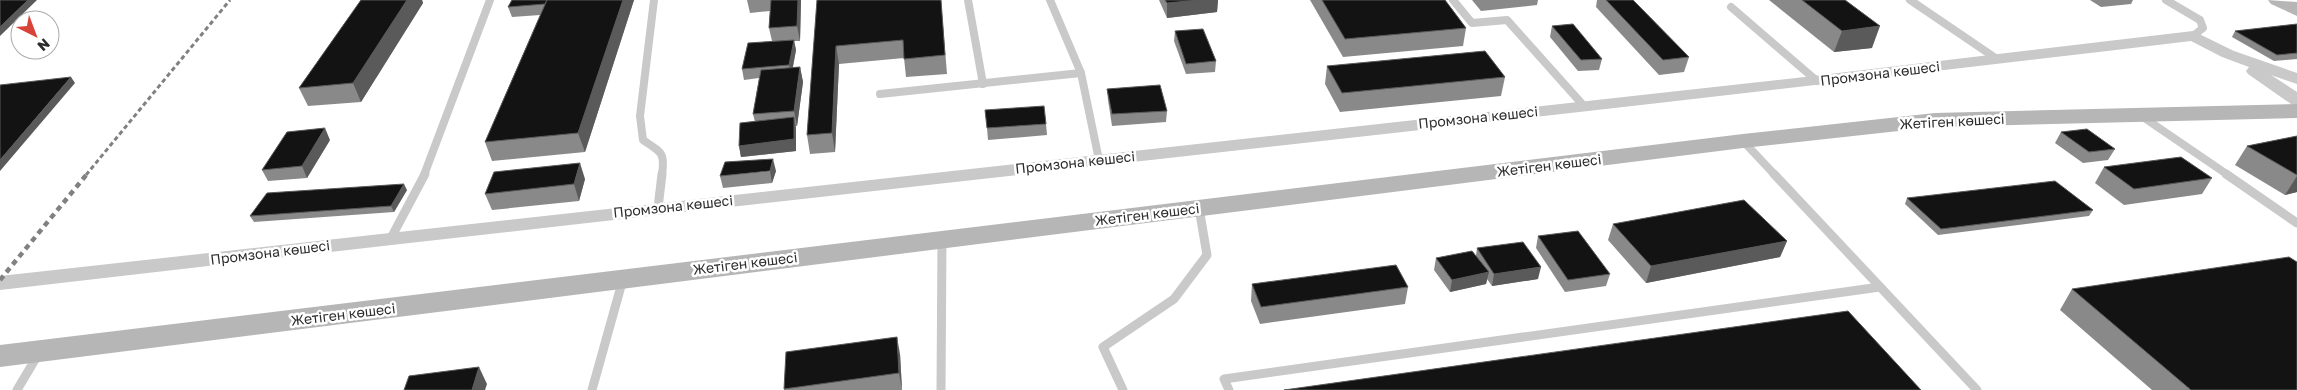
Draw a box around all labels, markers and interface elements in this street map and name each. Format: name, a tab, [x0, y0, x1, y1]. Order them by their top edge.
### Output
north arrow	[10, 10, 60, 60]
text: N	[34, 35, 54, 55]
street label: Промзона көшесі	[1819, 57, 1941, 89]
street label: Промзона көшесі	[1417, 102, 1539, 132]
street label: Жетіген көшесі	[1899, 110, 2005, 132]
street label: Промзона көшесі	[1014, 147, 1136, 177]
street label: Жетіген көшесі	[1496, 150, 1602, 180]
street label: Промзона көшесі	[612, 191, 734, 221]
street label: Жетіген көшесі	[1094, 199, 1200, 229]
street label: Промзона көшесі	[209, 236, 331, 268]
street label: Жетіген көшесі	[692, 248, 798, 278]
street label: Жетіген көшесі	[290, 299, 396, 329]

